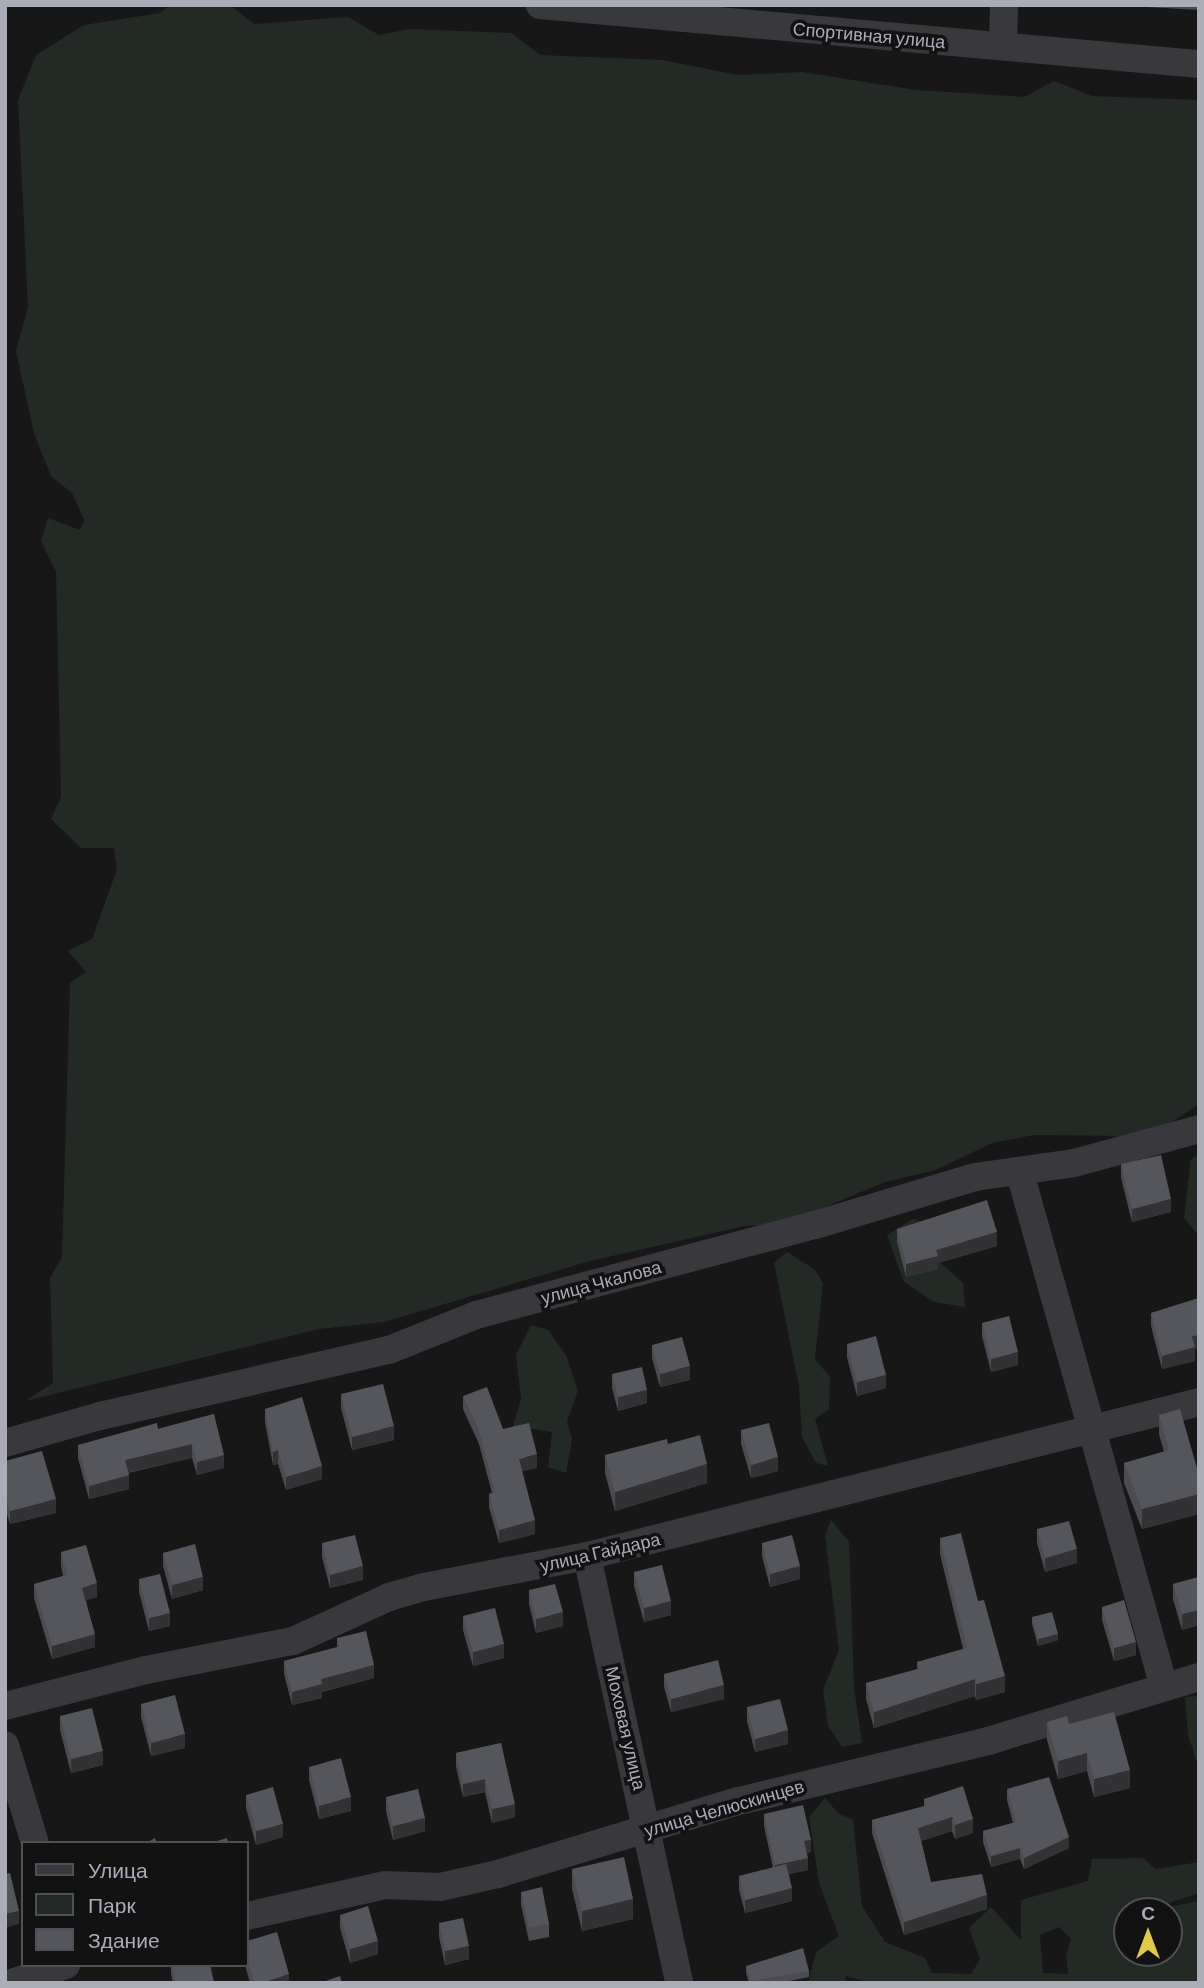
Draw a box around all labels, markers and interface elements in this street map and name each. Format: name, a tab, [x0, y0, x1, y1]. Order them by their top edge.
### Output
street label: Спортивная улица	[792, 18, 946, 52]
street label: улица Чкалова	[539, 1256, 663, 1308]
street label: улица Гайдара	[538, 1528, 662, 1576]
street label: Моховая улица	[601, 1664, 651, 1792]
street label: улица Челюскинцев	[642, 1775, 806, 1841]
legend	[21, 1841, 248, 1967]
text: Улица	[88, 1857, 148, 1882]
text: Парк	[88, 1892, 136, 1917]
north arrow	[1113, 1897, 1183, 1967]
text: С	[1141, 1901, 1155, 1924]
text: Здание	[88, 1927, 160, 1952]

